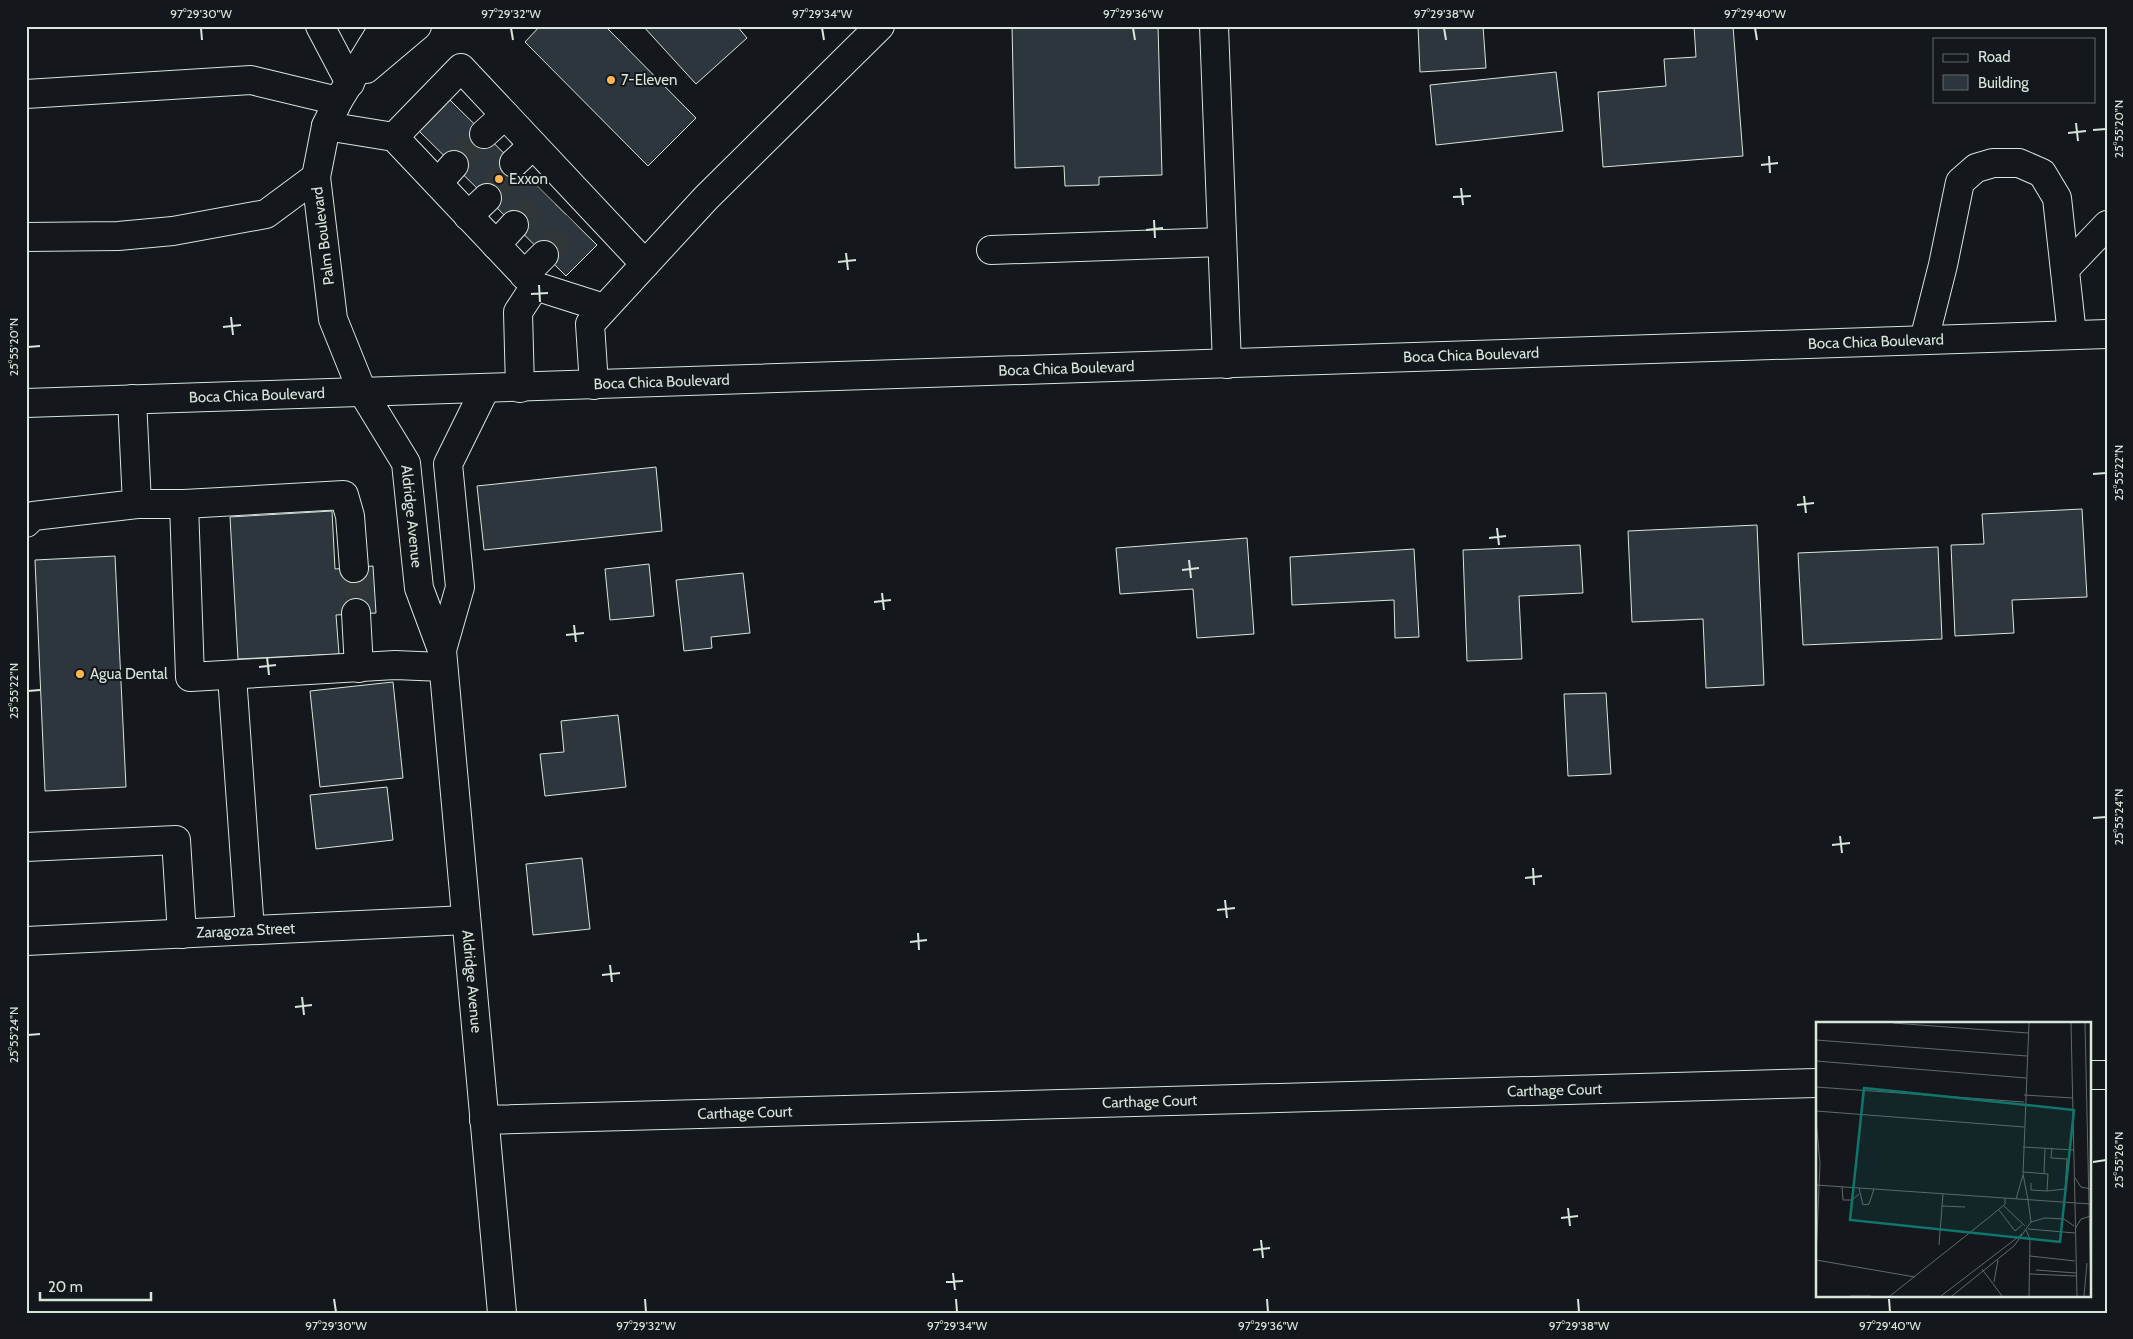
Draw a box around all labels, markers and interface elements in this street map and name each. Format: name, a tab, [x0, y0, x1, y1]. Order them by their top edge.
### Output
text: 97°29'30"W	[170, 6, 232, 21]
text: 97°29'32"W	[481, 6, 541, 21]
text: 97°29'34"W	[792, 6, 853, 21]
text: 97°29'36"W	[1103, 6, 1164, 21]
text: 97°29'38"W	[1414, 6, 1475, 21]
text: 97°29'40"W	[1724, 6, 1787, 21]
legend	[1933, 38, 2096, 102]
text: Road	[1978, 48, 2011, 66]
place label: 7-Eleven	[621, 71, 677, 89]
marker: 7-Eleven	[605, 74, 617, 86]
text: Building	[1978, 74, 2029, 92]
text: 25°55'20"N	[2111, 100, 2126, 158]
place label: Exxon	[509, 170, 548, 188]
marker: Exxon	[493, 173, 505, 185]
street label: Palm Boulevard	[308, 186, 338, 286]
text: 25°55'20"N	[6, 318, 21, 376]
street label: Boca Chica Boulevard	[1808, 330, 1944, 353]
street label: Boca Chica Boulevard	[1403, 344, 1540, 366]
street label: Boca Chica Boulevard	[998, 357, 1135, 380]
street label: Boca Chica Boulevard	[593, 371, 730, 393]
street label: Boca Chica Boulevard	[189, 384, 325, 407]
text: 25°55'22"N	[2111, 445, 2126, 501]
street label: Aldridge Avenue	[397, 464, 426, 569]
text: 25°55'22"N	[6, 663, 21, 719]
place label: Agua Dental	[90, 665, 168, 683]
marker: Agua Dental	[74, 668, 86, 680]
text: 25°55'24"N	[2111, 789, 2126, 845]
street label: Zaragoza Street	[196, 919, 296, 942]
street label: Aldridge Avenue	[458, 929, 486, 1034]
text: 25°55'24"N	[6, 1007, 21, 1063]
inset map	[1816, 1022, 2090, 1296]
street label: Carthage Court	[1507, 1080, 1602, 1101]
street label: Carthage Court	[1102, 1091, 1198, 1112]
street label: Carthage Court	[697, 1102, 793, 1123]
text: 25°55'26"N	[2111, 1132, 2126, 1188]
scale bar	[40, 1269, 151, 1301]
text: 20 m	[48, 1278, 83, 1296]
text: 97°29'30"W	[305, 1318, 367, 1333]
text: 97°29'32"W	[616, 1318, 676, 1333]
text: 97°29'34"W	[927, 1318, 988, 1333]
text: 97°29'36"W	[1238, 1318, 1299, 1333]
text: 97°29'38"W	[1549, 1318, 1610, 1333]
text: 97°29'40"W	[1859, 1318, 1922, 1333]

